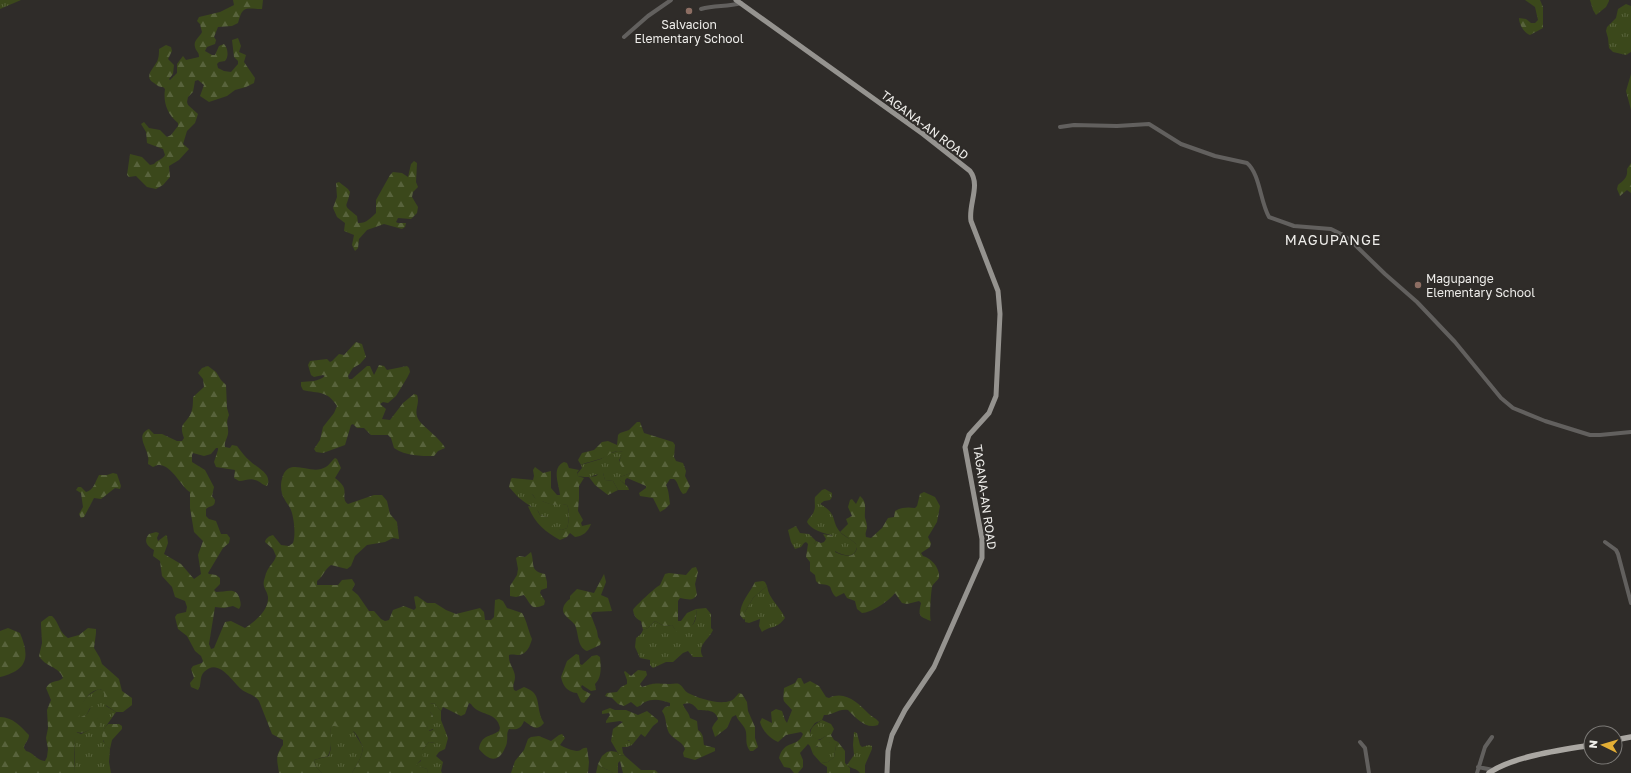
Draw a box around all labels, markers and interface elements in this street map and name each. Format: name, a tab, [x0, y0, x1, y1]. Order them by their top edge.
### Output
marker: Salvacion Elementary School	[684, 6, 694, 16]
place label: Salvacion Elementary School	[634, 17, 744, 46]
street label: TAGANA-AN ROAD	[878, 87, 972, 163]
district label: MAGUPANGE	[1285, 231, 1381, 248]
place label: Magupange Elementary School	[1426, 271, 1535, 300]
marker: Magupange Elementary School	[1413, 280, 1423, 290]
street label: TAGANA-AN ROAD	[970, 444, 1000, 550]
north arrow	[1583, 725, 1623, 765]
text: N	[1586, 739, 1599, 749]

